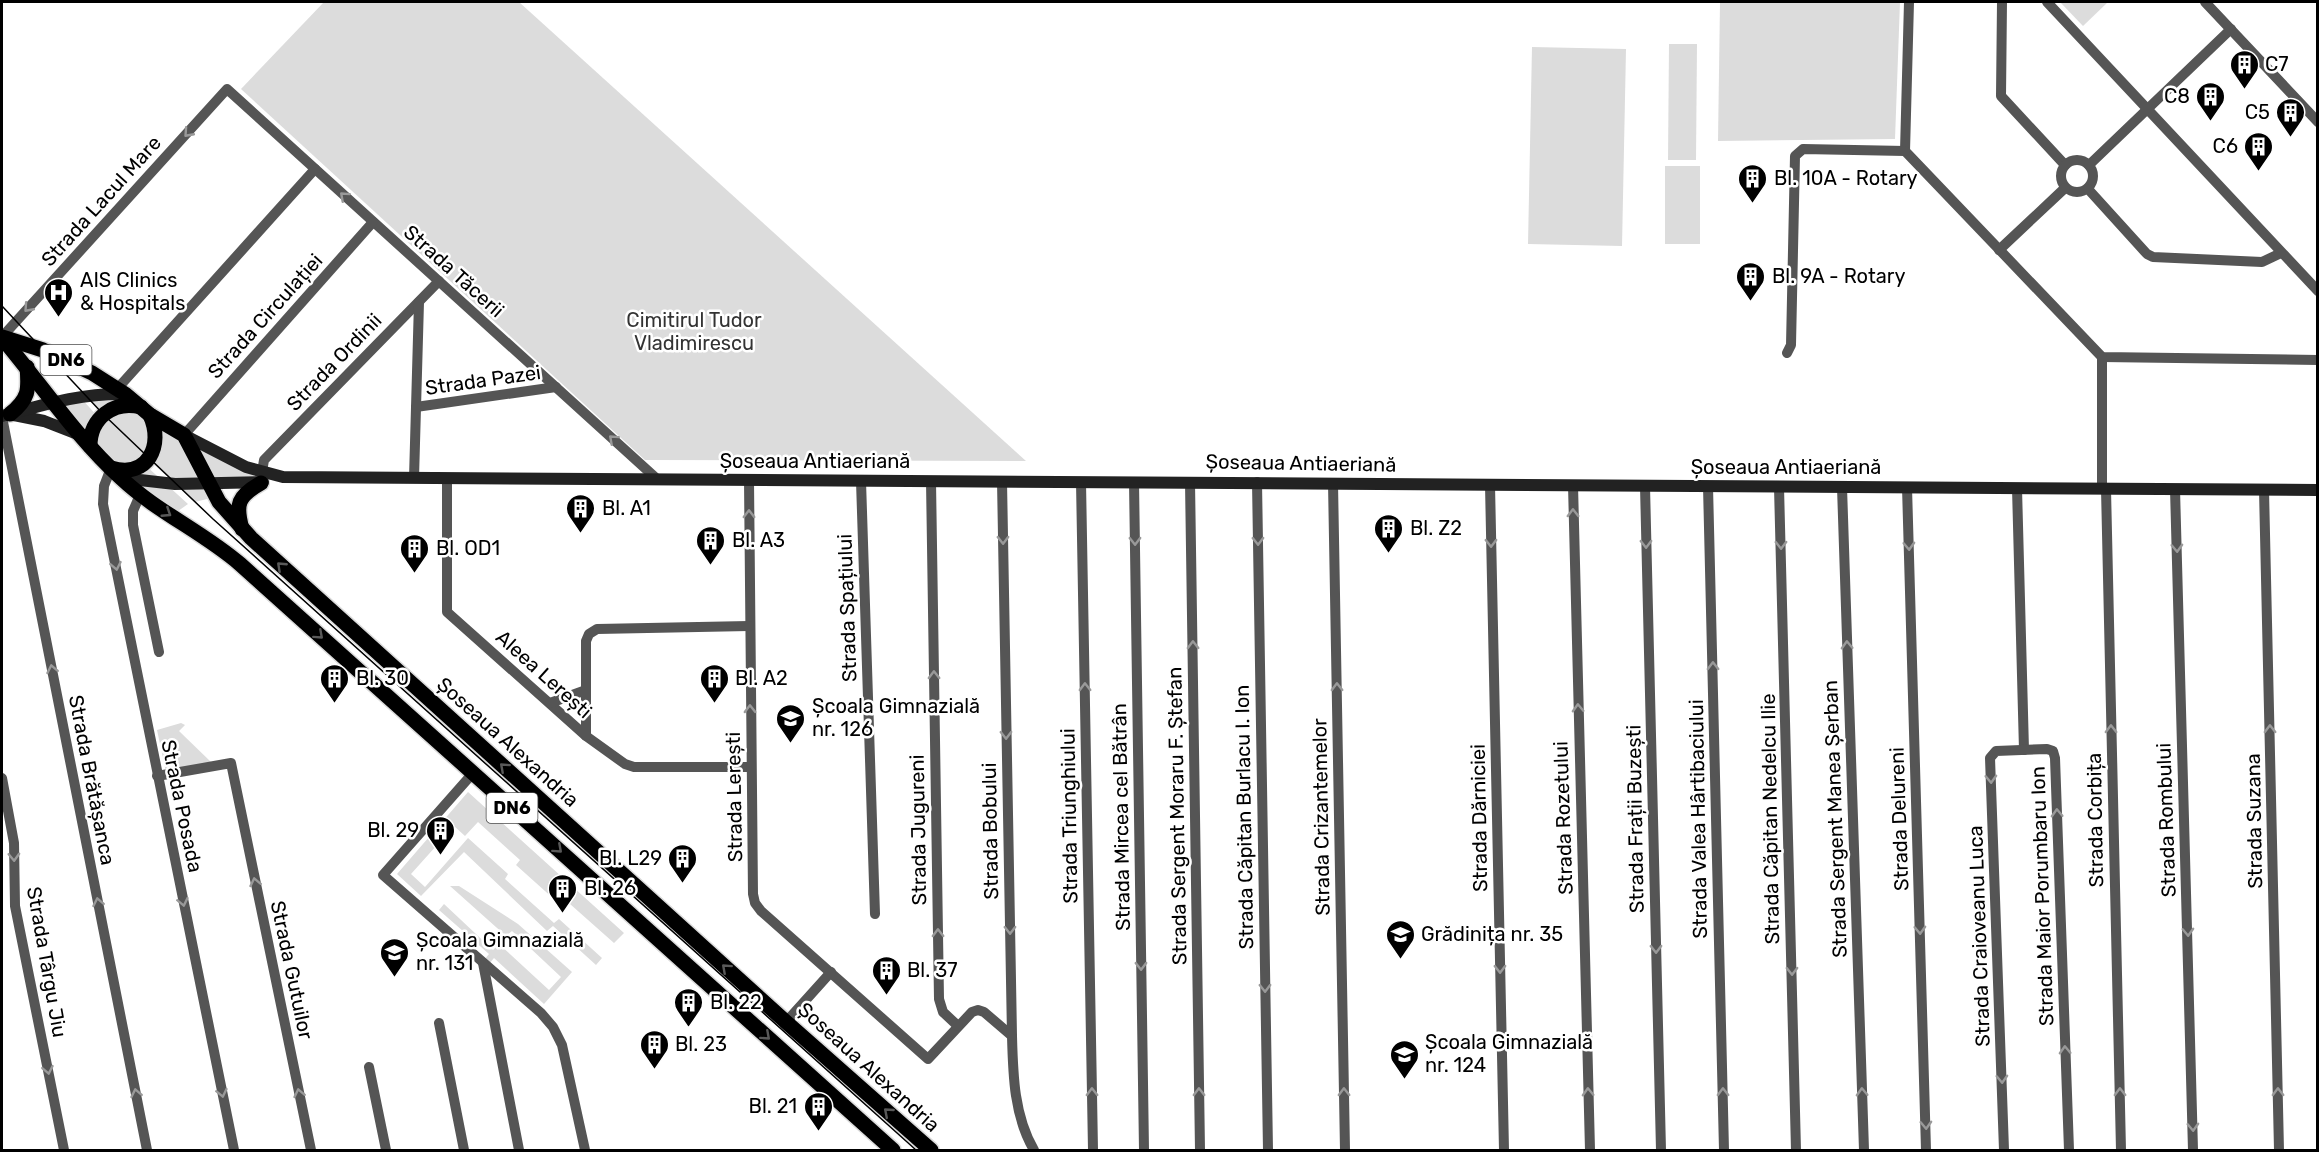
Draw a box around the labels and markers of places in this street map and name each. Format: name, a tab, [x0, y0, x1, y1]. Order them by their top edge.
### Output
building icon: C7	[2228, 48, 2260, 90]
place label: C7	[2265, 52, 2289, 76]
building icon: C8	[2195, 80, 2227, 122]
place label: C8	[2164, 84, 2190, 108]
building icon: C5	[2275, 96, 2307, 138]
place label: C5	[2245, 100, 2270, 124]
building icon: C6	[2243, 130, 2275, 172]
place label: C6	[2213, 134, 2238, 158]
building icon: Bl. 10A - Rotary	[1737, 162, 1769, 204]
place label: Bl. 10A - Rotary	[1774, 166, 1918, 190]
building icon: Bl. 9A - Rotary	[1735, 260, 1767, 302]
place label: Bl. 9A - Rotary	[1772, 264, 1906, 288]
place label: AIS Clinics & Hospitals	[80, 268, 185, 315]
hospital icon: AIS Clinics & Hospitals	[43, 276, 75, 318]
building icon: Bl. A1	[565, 492, 597, 534]
place label: Bl. A1	[602, 496, 651, 520]
building icon: Bl. Z2	[1373, 512, 1405, 554]
place label: Bl. Z2	[1410, 516, 1462, 540]
building icon: Bl. A3	[695, 524, 727, 566]
place label: Bl. A3	[732, 528, 785, 552]
building icon: Bl. OD1	[399, 532, 431, 574]
place label: Bl. OD1	[436, 536, 500, 560]
building icon: Bl. 30	[319, 662, 351, 704]
building icon: Bl. A2	[698, 662, 730, 704]
place label: Bl. 30	[356, 666, 409, 690]
place label: Bl. A2	[735, 666, 788, 690]
place label: Școala Gimnazială nr. 126	[812, 694, 980, 741]
school or university icon: Școala Gimnazială nr. 126	[775, 702, 807, 744]
building icon: Bl. 29	[424, 814, 456, 856]
place label: Bl. 29	[367, 818, 419, 842]
building icon: Bl. L29	[667, 842, 699, 884]
place label: Bl. L29	[599, 846, 662, 870]
building icon: Bl. 26	[547, 872, 579, 914]
place label: Bl. 26	[584, 876, 636, 900]
school or university icon: Grădinița nr. 35	[1384, 918, 1416, 960]
place label: Grădinița nr. 35	[1421, 922, 1563, 946]
place label: Școala Gimnazială nr. 131	[416, 928, 584, 975]
school or university icon: Școala Gimnazială nr. 131	[379, 936, 411, 978]
building icon: Bl. 37	[870, 954, 902, 996]
place label: Bl. 37	[907, 958, 957, 982]
building icon: Bl. 22	[673, 986, 705, 1028]
place label: Bl. 22	[710, 990, 762, 1014]
building icon: Bl. 23	[638, 1028, 670, 1070]
place label: Școala Gimnazială nr. 124	[1425, 1030, 1593, 1077]
place label: Bl. 23	[675, 1032, 727, 1056]
school or university icon: Școala Gimnazială nr. 124	[1388, 1038, 1420, 1080]
building icon: Bl. 21	[802, 1090, 834, 1132]
place label: Bl. 21	[749, 1094, 797, 1118]

